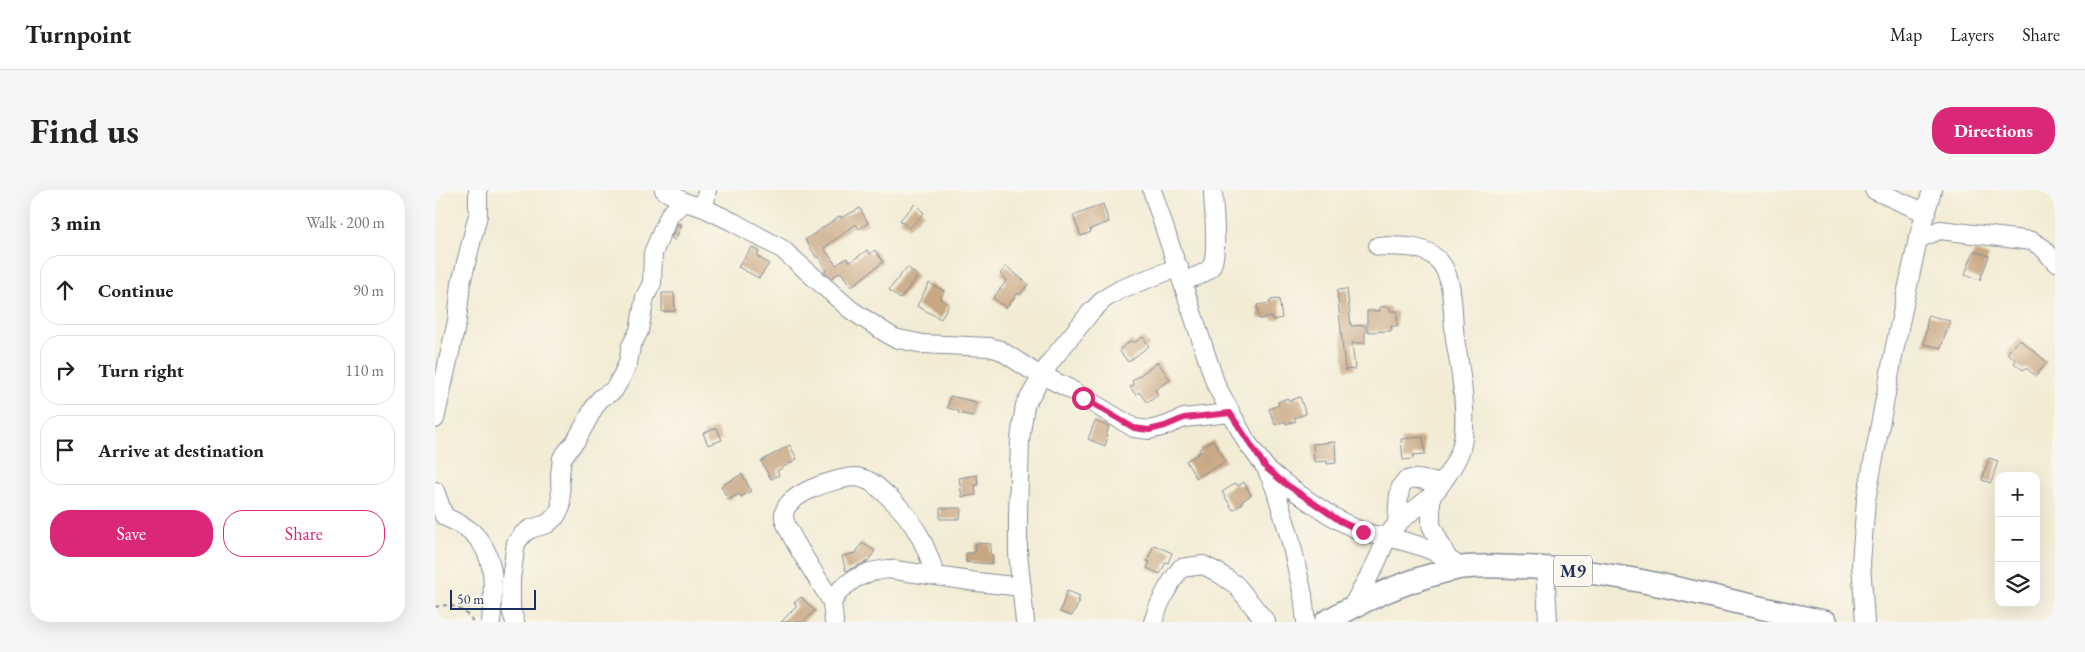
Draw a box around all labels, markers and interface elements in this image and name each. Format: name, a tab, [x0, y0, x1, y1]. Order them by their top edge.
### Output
text: Turnpoint	[25, 19, 131, 50]
text: Map	[1890, 23, 1922, 46]
text: Layers	[1950, 23, 1994, 46]
text: Share	[2022, 23, 2060, 46]
button: Directions	[1932, 107, 2055, 154]
text: Find us	[30, 108, 139, 153]
text: 3 min	[50, 209, 101, 236]
text: Walk · 200 m	[306, 212, 385, 233]
icon: ahead	[51, 276, 79, 304]
text: Continue	[98, 278, 173, 303]
text: 90 m	[353, 280, 384, 301]
icon: right	[51, 356, 79, 384]
text: Turn right	[98, 358, 184, 383]
text: 110 m	[345, 360, 384, 381]
route start	[1072, 387, 1095, 410]
icon: arrive	[51, 436, 79, 464]
text: Arrive at destination	[98, 438, 264, 463]
map controls	[1995, 472, 2040, 607]
button: +	[1995, 472, 2040, 517]
button: Save	[50, 510, 213, 557]
button: Share	[223, 510, 385, 557]
button: −	[1995, 517, 2040, 562]
route end	[1352, 521, 1375, 544]
road number: M9	[1554, 556, 1592, 586]
button: layers	[1995, 562, 2040, 607]
scale bar	[450, 587, 536, 610]
text: 50 m	[457, 590, 484, 608]

